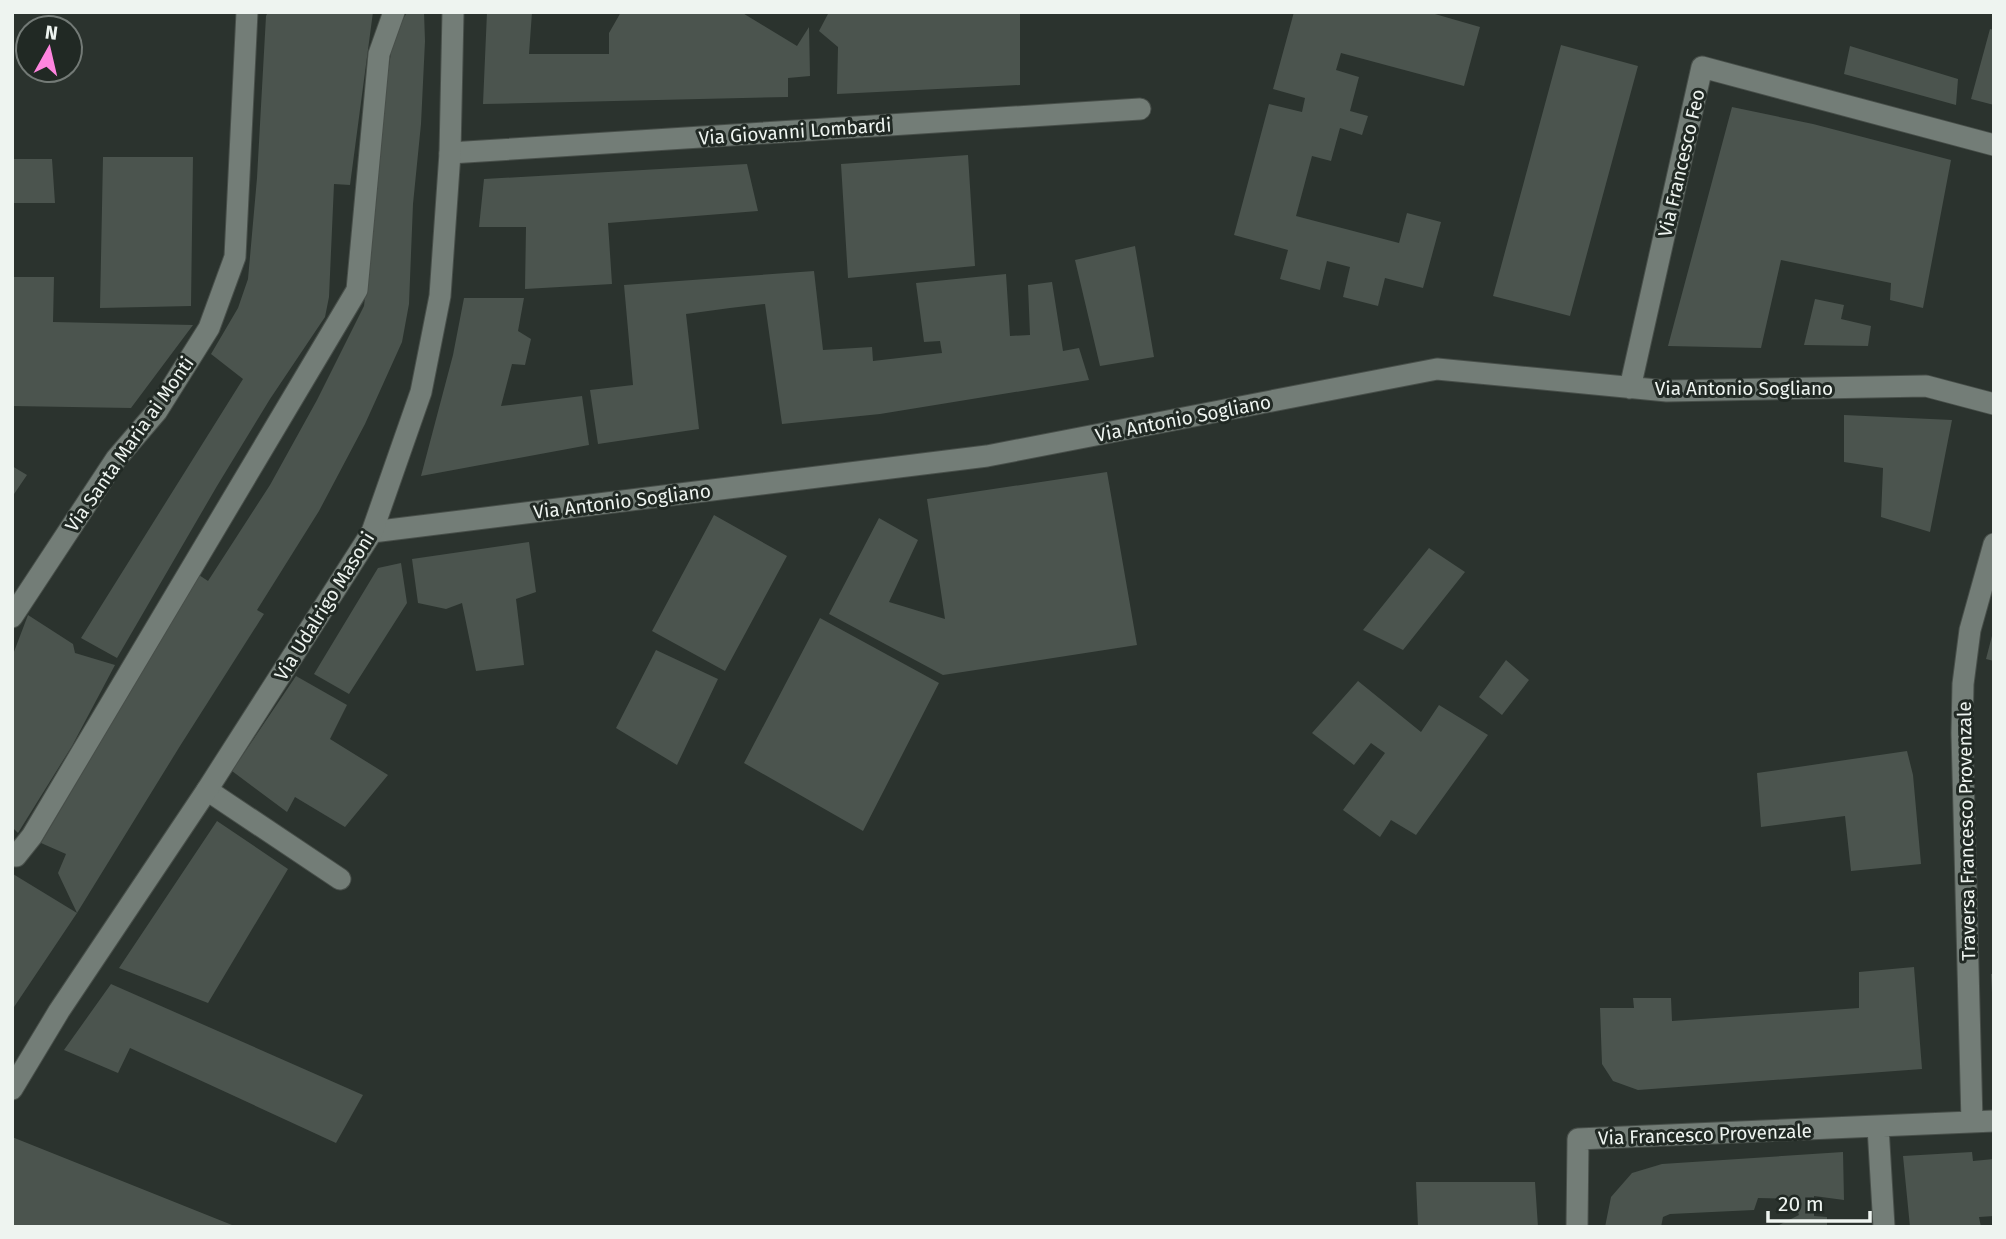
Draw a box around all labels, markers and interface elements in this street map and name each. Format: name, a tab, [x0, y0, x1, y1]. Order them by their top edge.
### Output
north arrow	[14, 14, 84, 84]
text: N	[43, 20, 59, 45]
street label: Via Francesco Feo	[1653, 87, 1710, 239]
street label: Via Giovanni Lombardi	[698, 113, 892, 150]
street label: Via Santa Maria ai Monti	[60, 352, 199, 536]
street label: Via Antonio Sogliano	[1655, 377, 1833, 400]
street label: Via Antonio Sogliano	[1093, 390, 1273, 447]
street label: Via Antonio Sogliano	[532, 479, 712, 524]
street label: Via Udalrigo Masoni	[269, 528, 379, 685]
street label: Traversa Francesco Provenzale	[1953, 701, 1980, 961]
street label: Via Francesco Provenzale	[1598, 1119, 1812, 1150]
scale bar	[1768, 1180, 1870, 1224]
text: 20 m	[1778, 1191, 1824, 1217]

